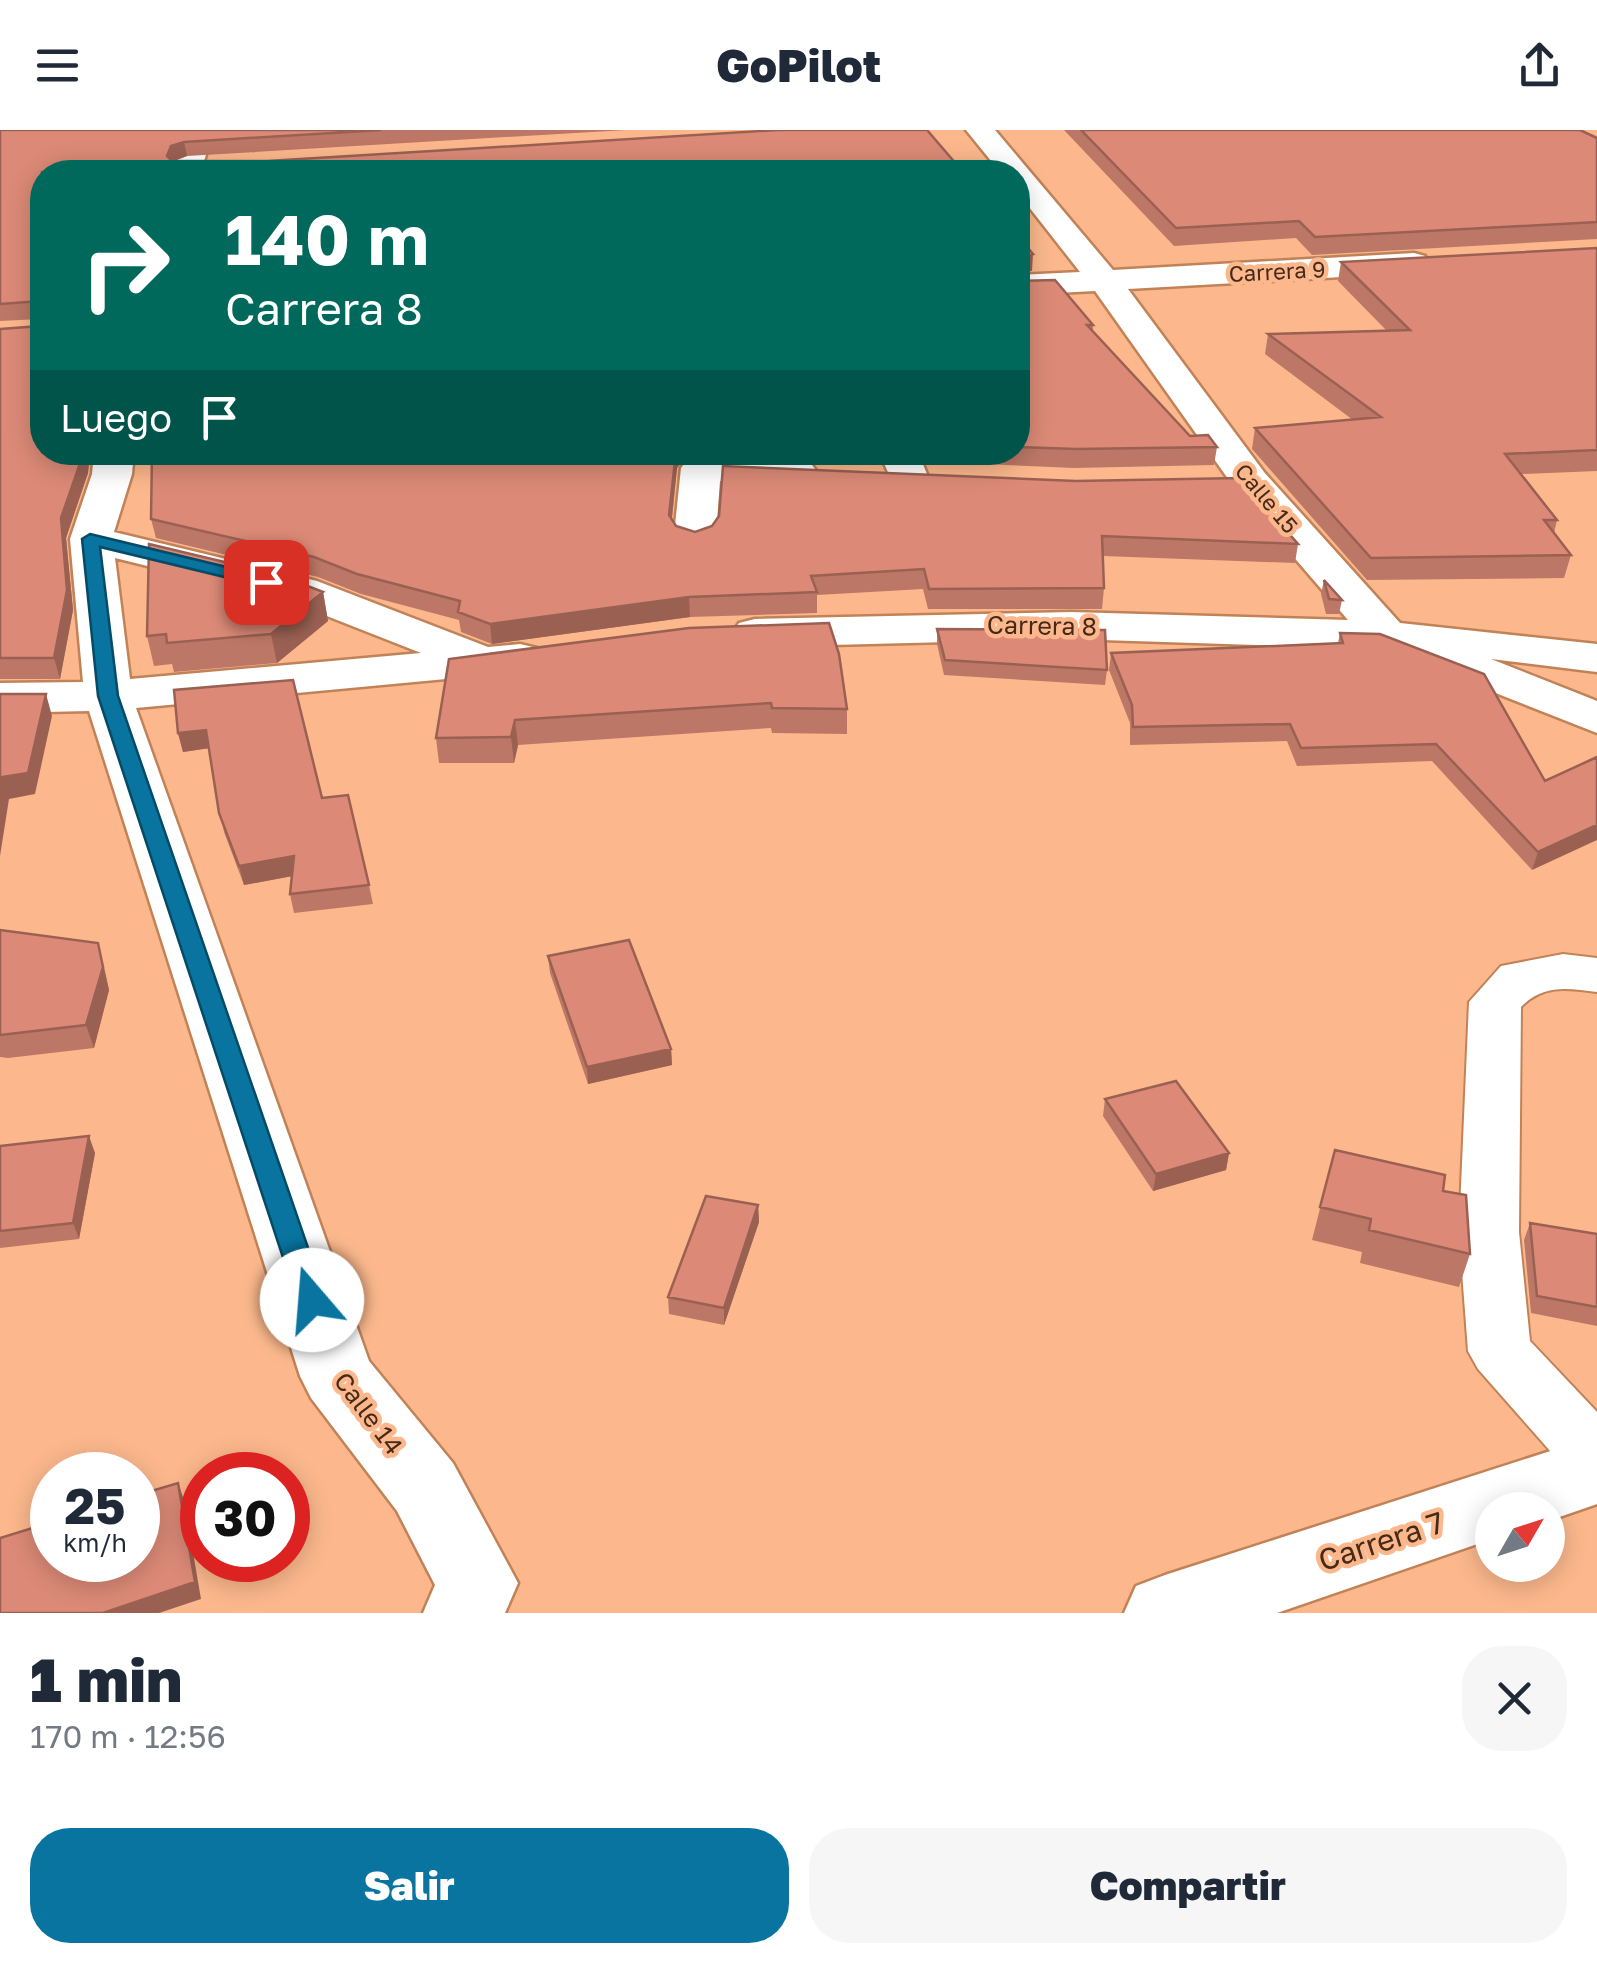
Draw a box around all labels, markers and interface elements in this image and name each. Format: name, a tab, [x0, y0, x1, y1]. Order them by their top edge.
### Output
icon: menu	[30, 38, 85, 93]
text: GoPilot	[716, 38, 881, 92]
icon: share	[1512, 38, 1567, 93]
text: 140 m	[225, 196, 429, 280]
icon: right	[60, 200, 190, 330]
street label: Carrera 9	[1228, 255, 1326, 287]
text: Carrera 8	[225, 281, 423, 335]
icon: arrive	[192, 390, 247, 445]
text: Luego	[60, 395, 172, 440]
street label: Calle 15	[1230, 458, 1304, 538]
pin	[224, 540, 309, 625]
icon: arrive	[239, 555, 294, 610]
street label: Carrera 8	[987, 609, 1097, 641]
position arrow	[260, 1248, 364, 1352]
street label: Calle 14	[328, 1366, 410, 1460]
speed limit sign: 30	[180, 1452, 310, 1582]
text: 25	[64, 1475, 125, 1535]
north arrow	[1475, 1492, 1565, 1582]
map controls	[1475, 1492, 1565, 1582]
street label: Carrera 7	[1314, 1504, 1448, 1578]
text: km/h	[63, 1527, 127, 1558]
text: 1 min	[30, 1643, 182, 1715]
button: close	[1462, 1646, 1567, 1751]
text: 170 m · 12:56	[30, 1717, 226, 1755]
button: Salir	[30, 1828, 789, 1943]
button: Compartir	[809, 1828, 1567, 1943]

